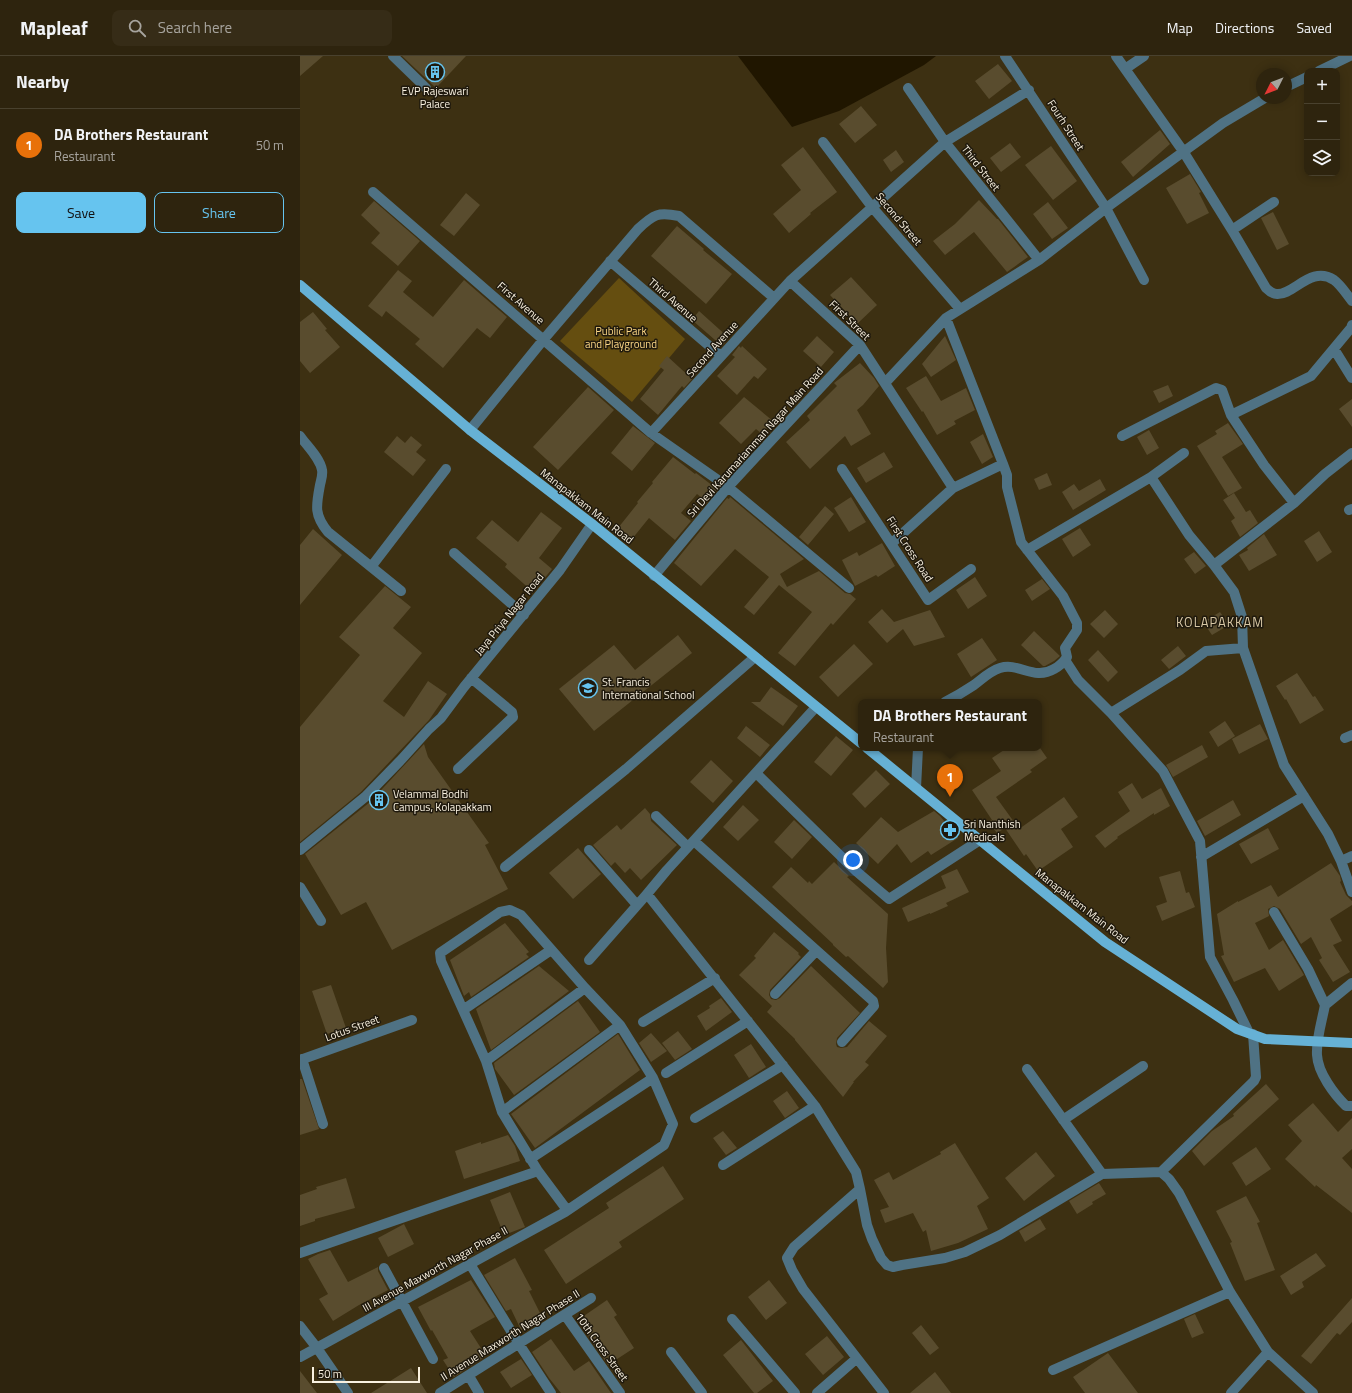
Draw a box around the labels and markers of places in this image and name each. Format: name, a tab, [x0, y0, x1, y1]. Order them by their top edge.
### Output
building icon: EVP Rajeswari Palace	[424, 61, 446, 83]
place label: EVP Rajeswari Palace	[402, 83, 468, 112]
place label: St. Francis International School	[602, 674, 695, 703]
school or university icon: St. Francis International School	[577, 677, 599, 699]
pin: 1	[937, 764, 963, 797]
place label: Velammal Bodhi Campus, Kolapakkam	[393, 786, 492, 815]
building icon: Velammal Bodhi Campus, Kolapakkam	[368, 789, 390, 811]
place label: Sri Nanthish Medicals	[964, 816, 1021, 845]
pharmacy icon: Sri Nanthish Medicals	[939, 819, 961, 841]

